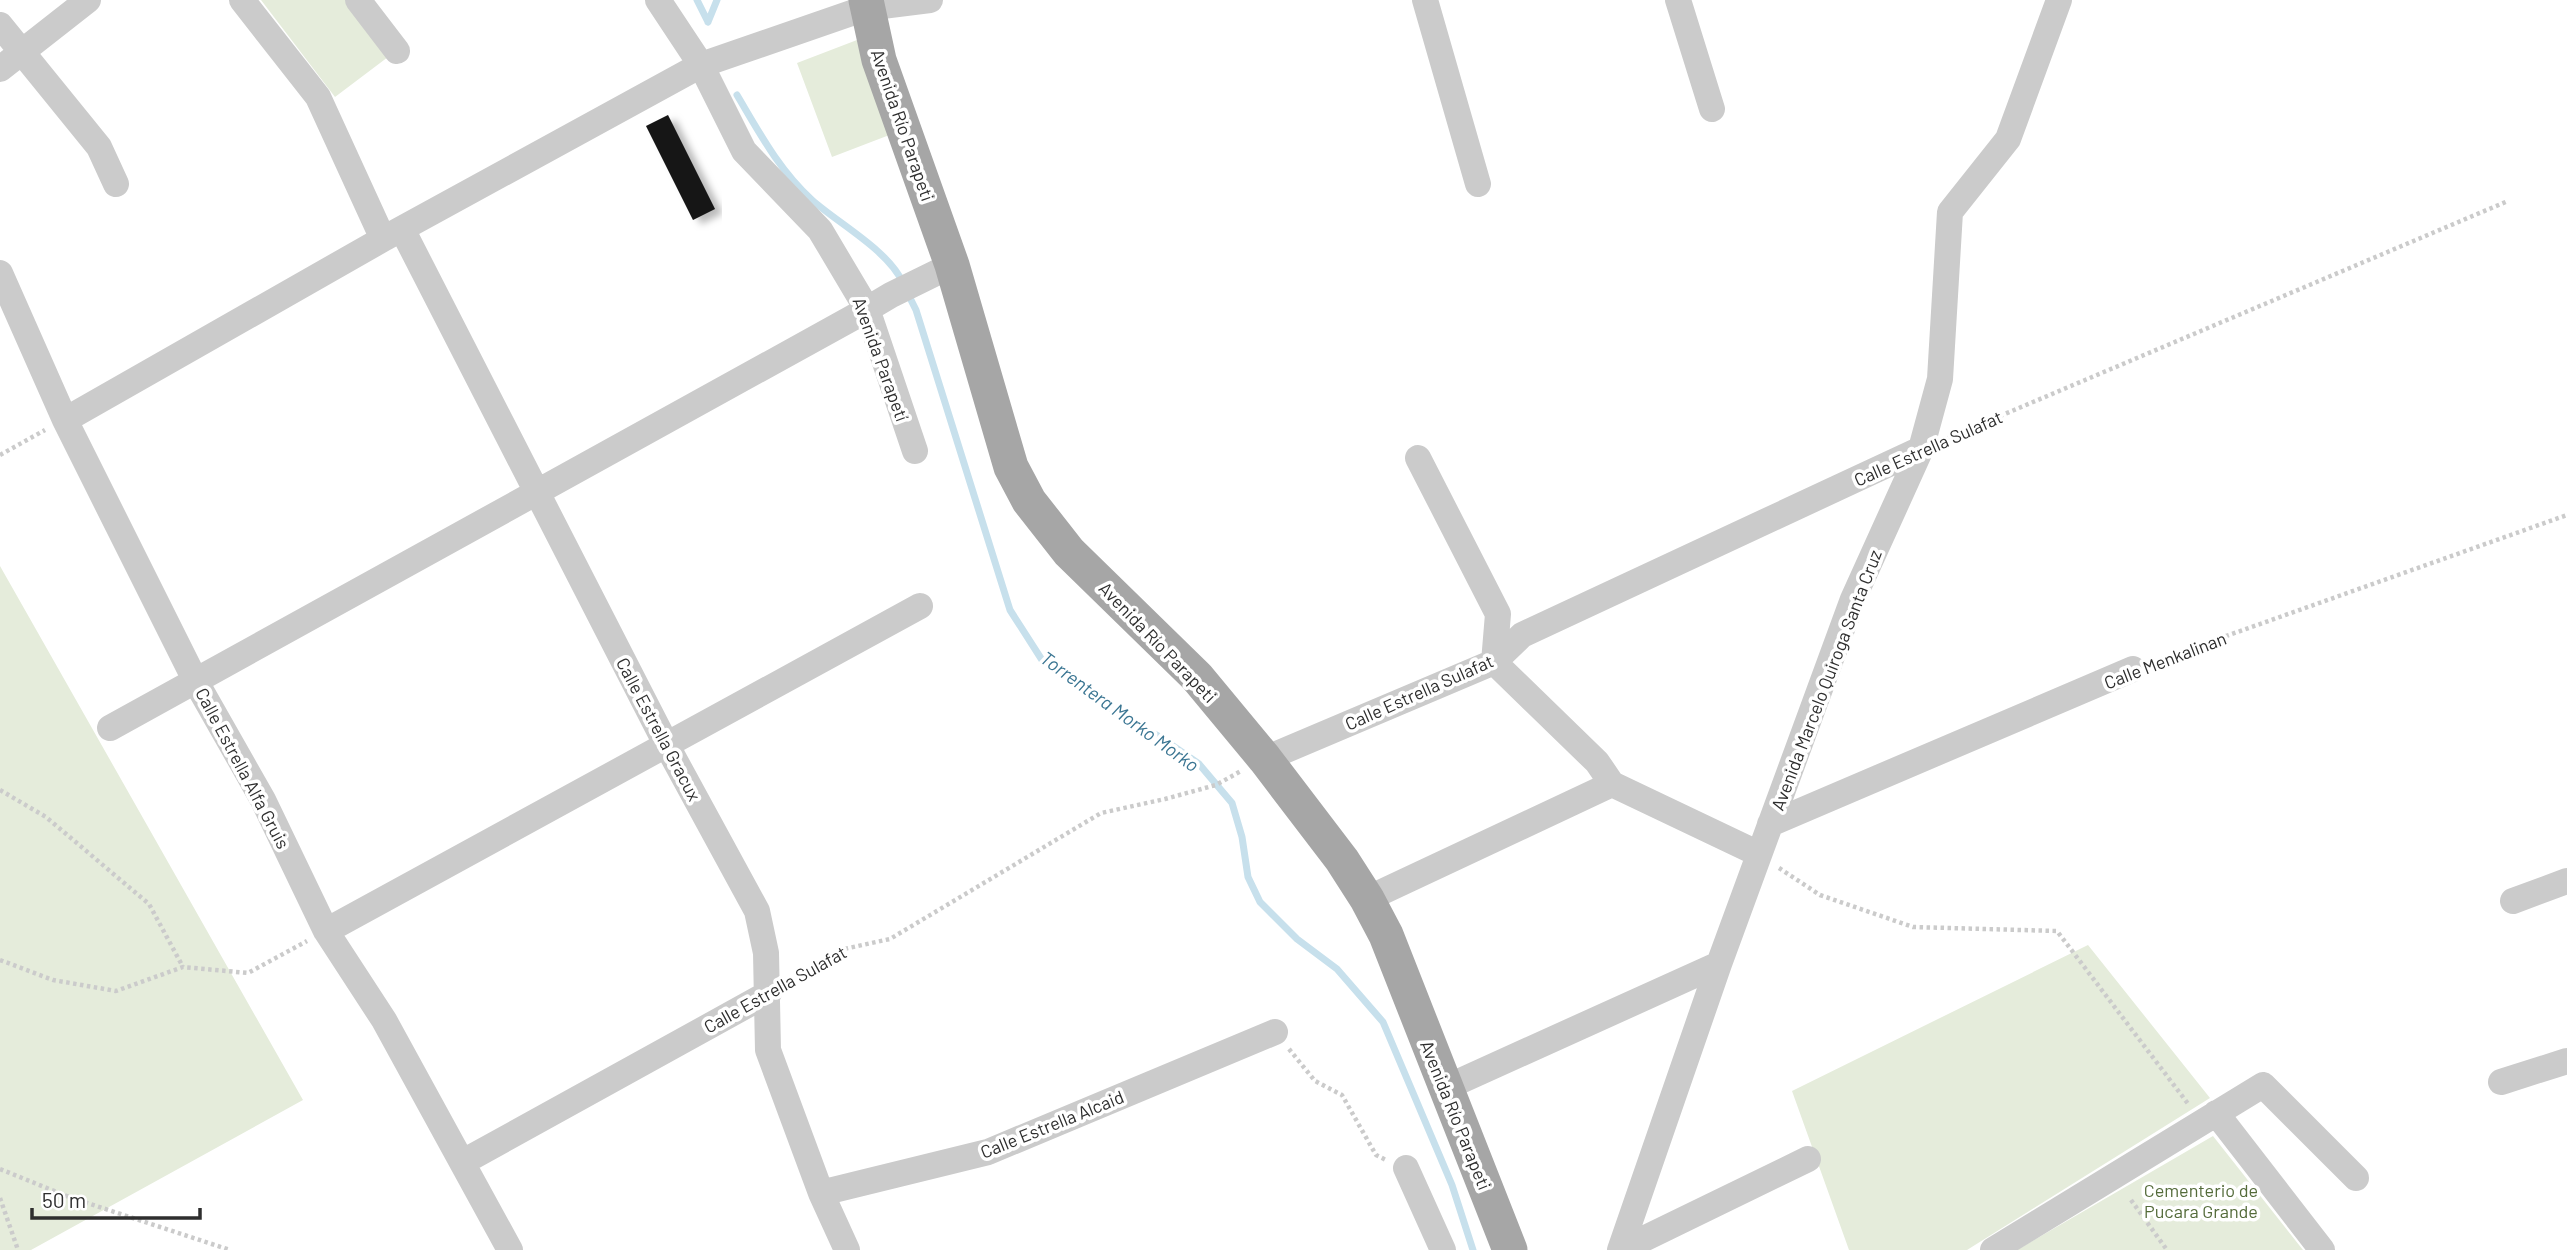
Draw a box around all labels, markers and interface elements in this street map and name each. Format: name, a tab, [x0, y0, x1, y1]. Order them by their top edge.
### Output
street label: Avenida Río Parapeti	[867, 46, 939, 204]
street label: Avenida Parapetí	[848, 294, 914, 424]
street label: Calle Estrella Sulafat	[1850, 405, 2006, 491]
street label: Avenida Marcelo Quiroga Santa Cruz	[1766, 547, 1886, 813]
street label: Avenida Río Parapeti	[1095, 577, 1221, 707]
street label: Calle Menkalinan	[2101, 627, 2229, 693]
water label: Torrentera Morko Morko	[1036, 646, 1204, 776]
street label: Calle Estrella Sulafat	[1341, 649, 1497, 735]
street label: Calle Estrella Gracux	[612, 654, 706, 805]
street label: Calle Estrella Alfa Gruis	[191, 684, 295, 852]
street label: Calle Estrella Sulafat	[700, 941, 850, 1037]
street label: Avenida Río Parapeti	[1416, 1037, 1496, 1193]
street label: Calle Estrella Alcaid	[977, 1085, 1127, 1163]
scale bar	[32, 1176, 200, 1220]
park label: Cementerio de Pucara Grande	[2144, 1179, 2258, 1222]
text: 50 m	[42, 1187, 86, 1212]

